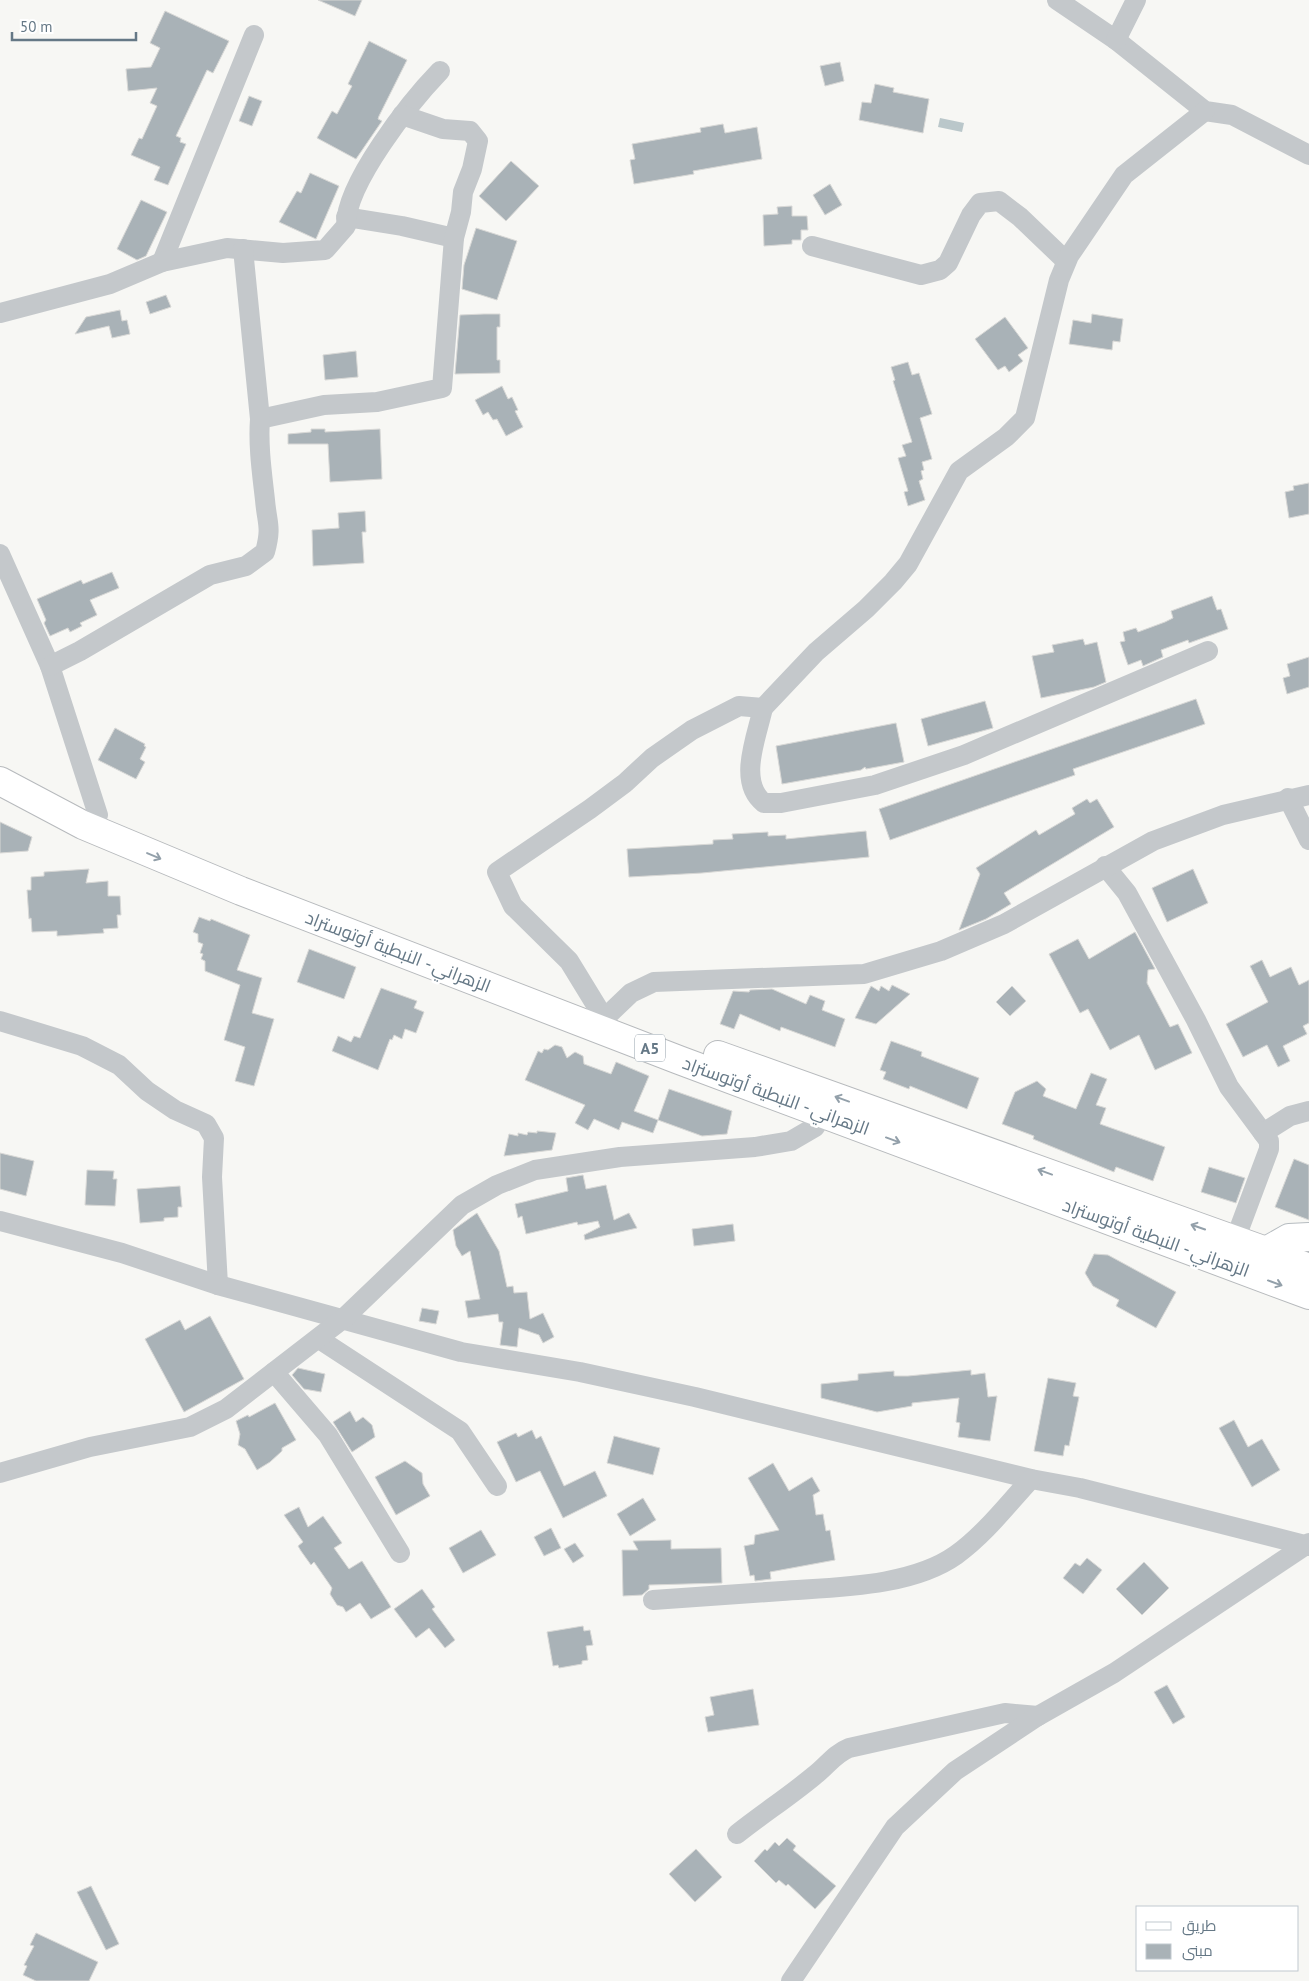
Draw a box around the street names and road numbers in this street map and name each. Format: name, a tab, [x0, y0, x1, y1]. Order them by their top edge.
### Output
street label: الزهراني - النبطية أوتوستراد	[301, 905, 494, 1000]
road number: A5	[635, 1034, 665, 1062]
street label: الزهراني - النبطية أوتوستراد	[679, 1051, 873, 1143]
street label: الزهراني - النبطية أوتوستراد	[1059, 1193, 1253, 1285]

